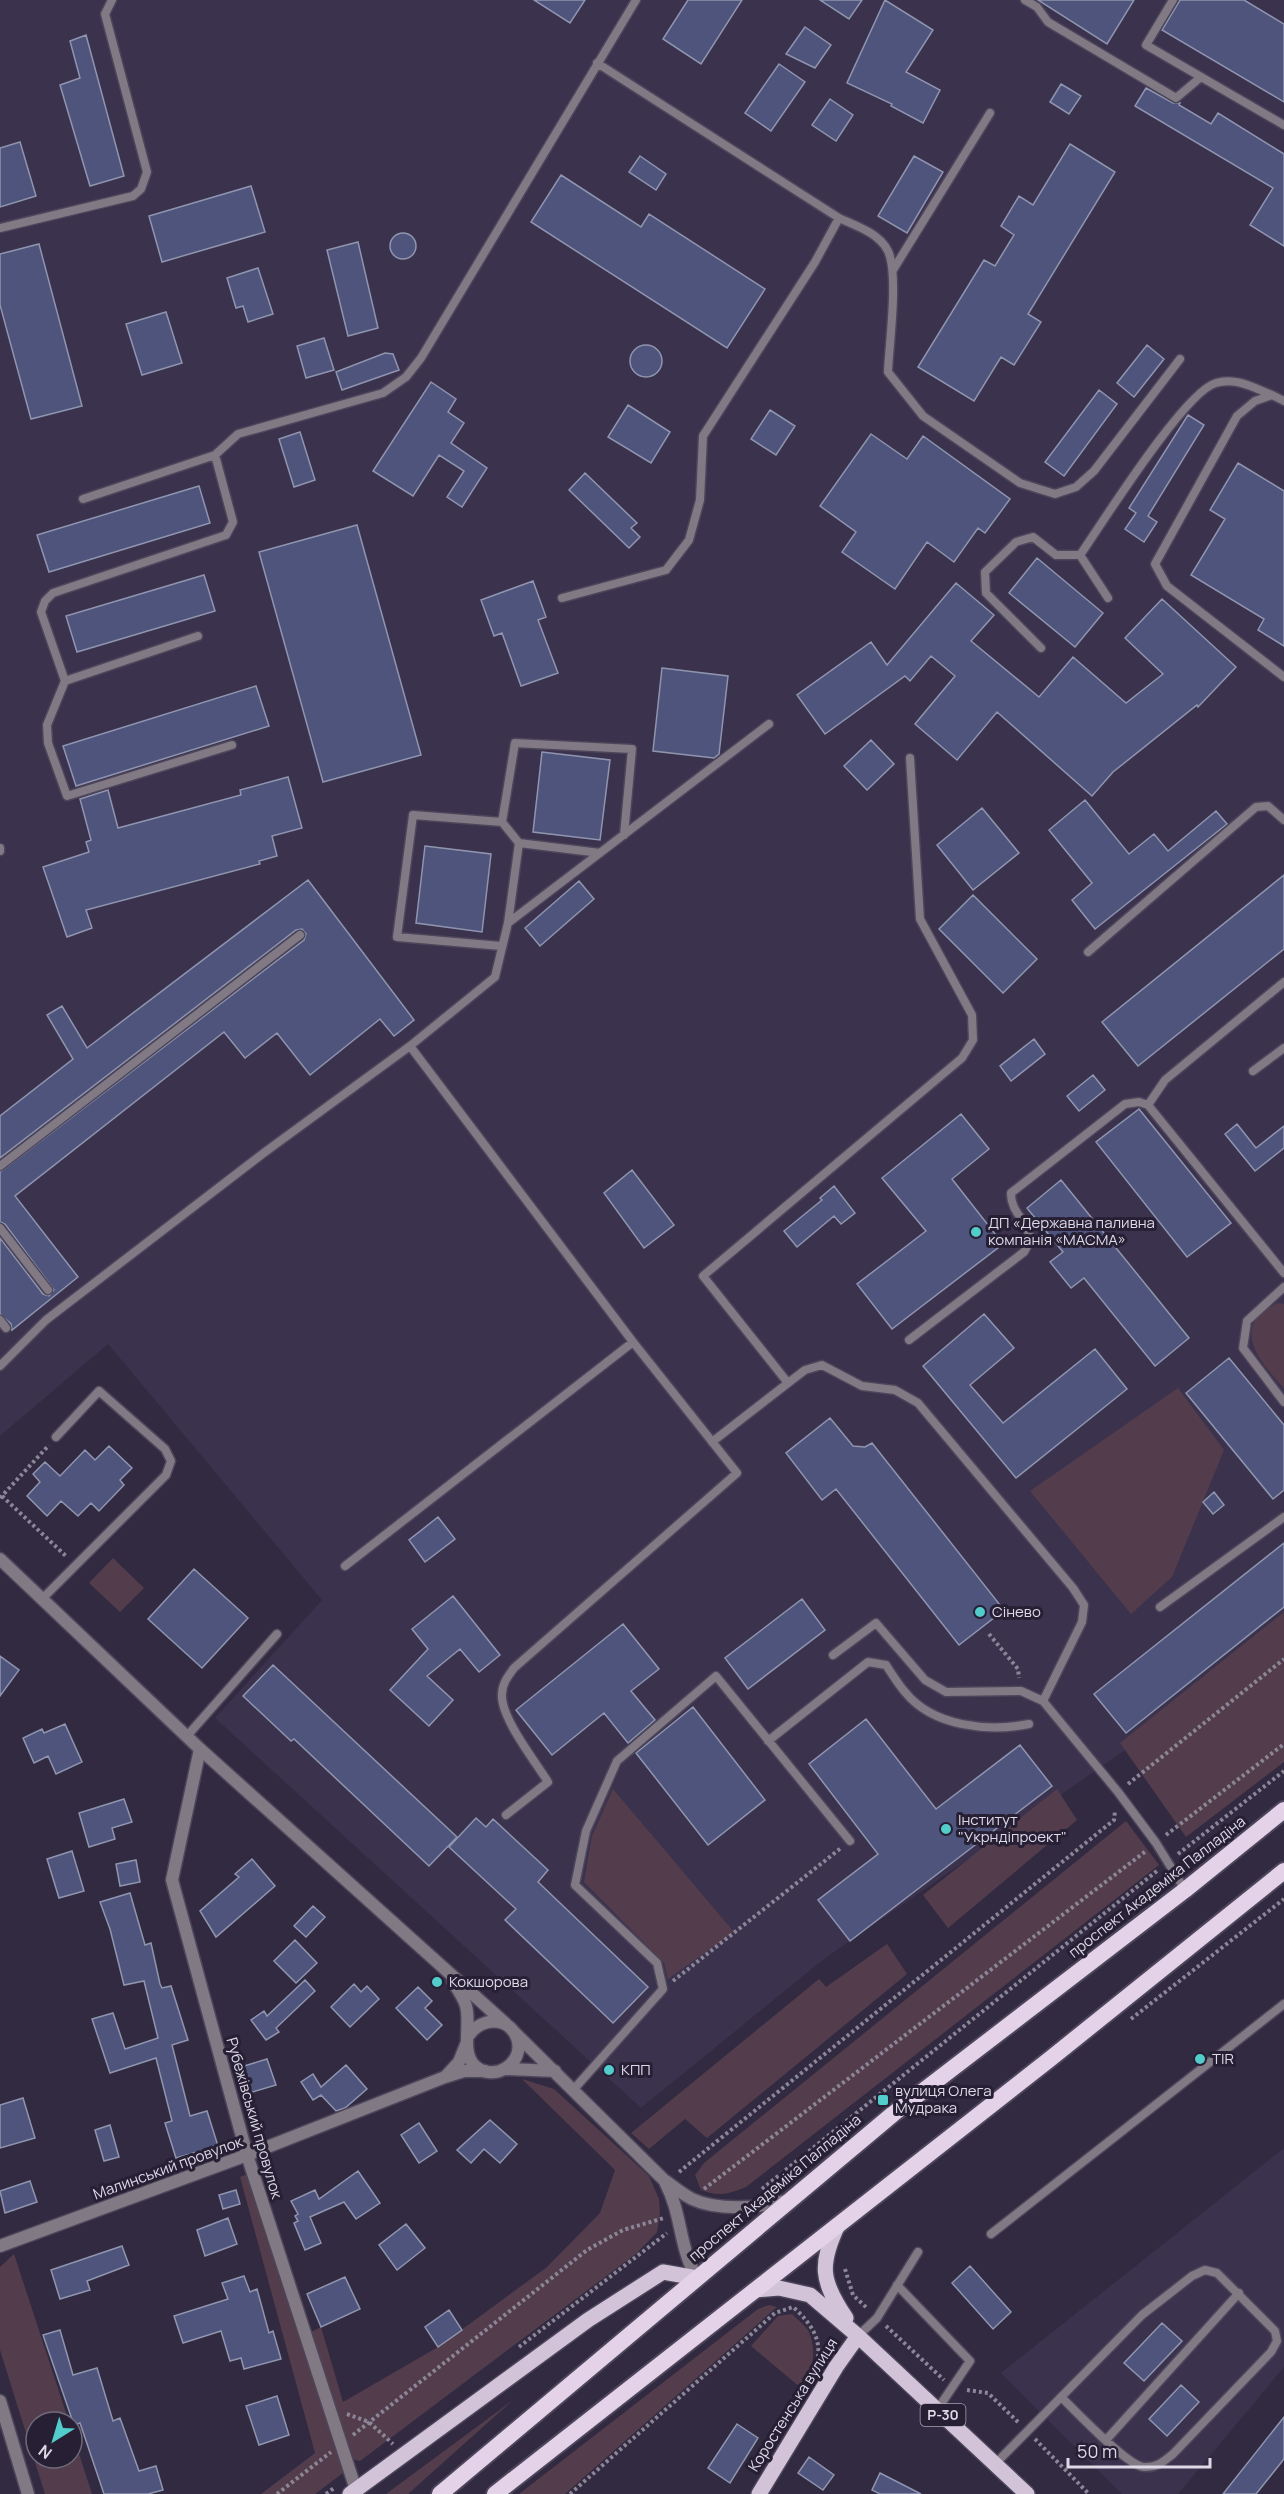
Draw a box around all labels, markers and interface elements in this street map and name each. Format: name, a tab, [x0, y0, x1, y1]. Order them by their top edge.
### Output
place label: ДП «Державна паливна компанія «МАСМА»	[988, 1212, 1155, 1250]
marker: ДП «Державна паливна компанія «МАСМА»	[969, 1225, 983, 1239]
place label: Сінево	[992, 1601, 1041, 1622]
marker: Сінево	[973, 1605, 987, 1619]
place label: Інститут "Укрндіпроект"	[958, 1809, 1067, 1847]
street label: проспект Академіка Палладіна	[1064, 1811, 1250, 1962]
marker: Інститут "Укрндіпроект"	[939, 1822, 953, 1836]
place label: Кокшорова	[449, 1971, 528, 1992]
marker: Кокшорова	[430, 1975, 444, 1989]
street label: Рубежівський провулок	[221, 2035, 288, 2202]
place label: TIR	[1212, 2048, 1234, 2069]
marker: TIR	[1193, 2052, 1207, 2066]
place label: КПП	[621, 2059, 651, 2080]
marker: КПП	[602, 2063, 616, 2077]
place label: вулиця Олега Мудрака	[895, 2080, 992, 2118]
marker: вулиця Олега Мудрака	[876, 2093, 890, 2107]
street label: проспект Академіка Палладіна	[684, 2109, 865, 2266]
street label: Малинський провулок	[90, 2131, 246, 2204]
street label: Коростенська вулиця	[743, 2334, 842, 2475]
road number: Р-30	[920, 2404, 966, 2426]
north arrow	[24, 2410, 84, 2470]
scale bar	[1068, 2431, 1210, 2469]
text: 50 m	[1077, 2439, 1117, 2463]
text: N	[34, 2440, 56, 2464]

